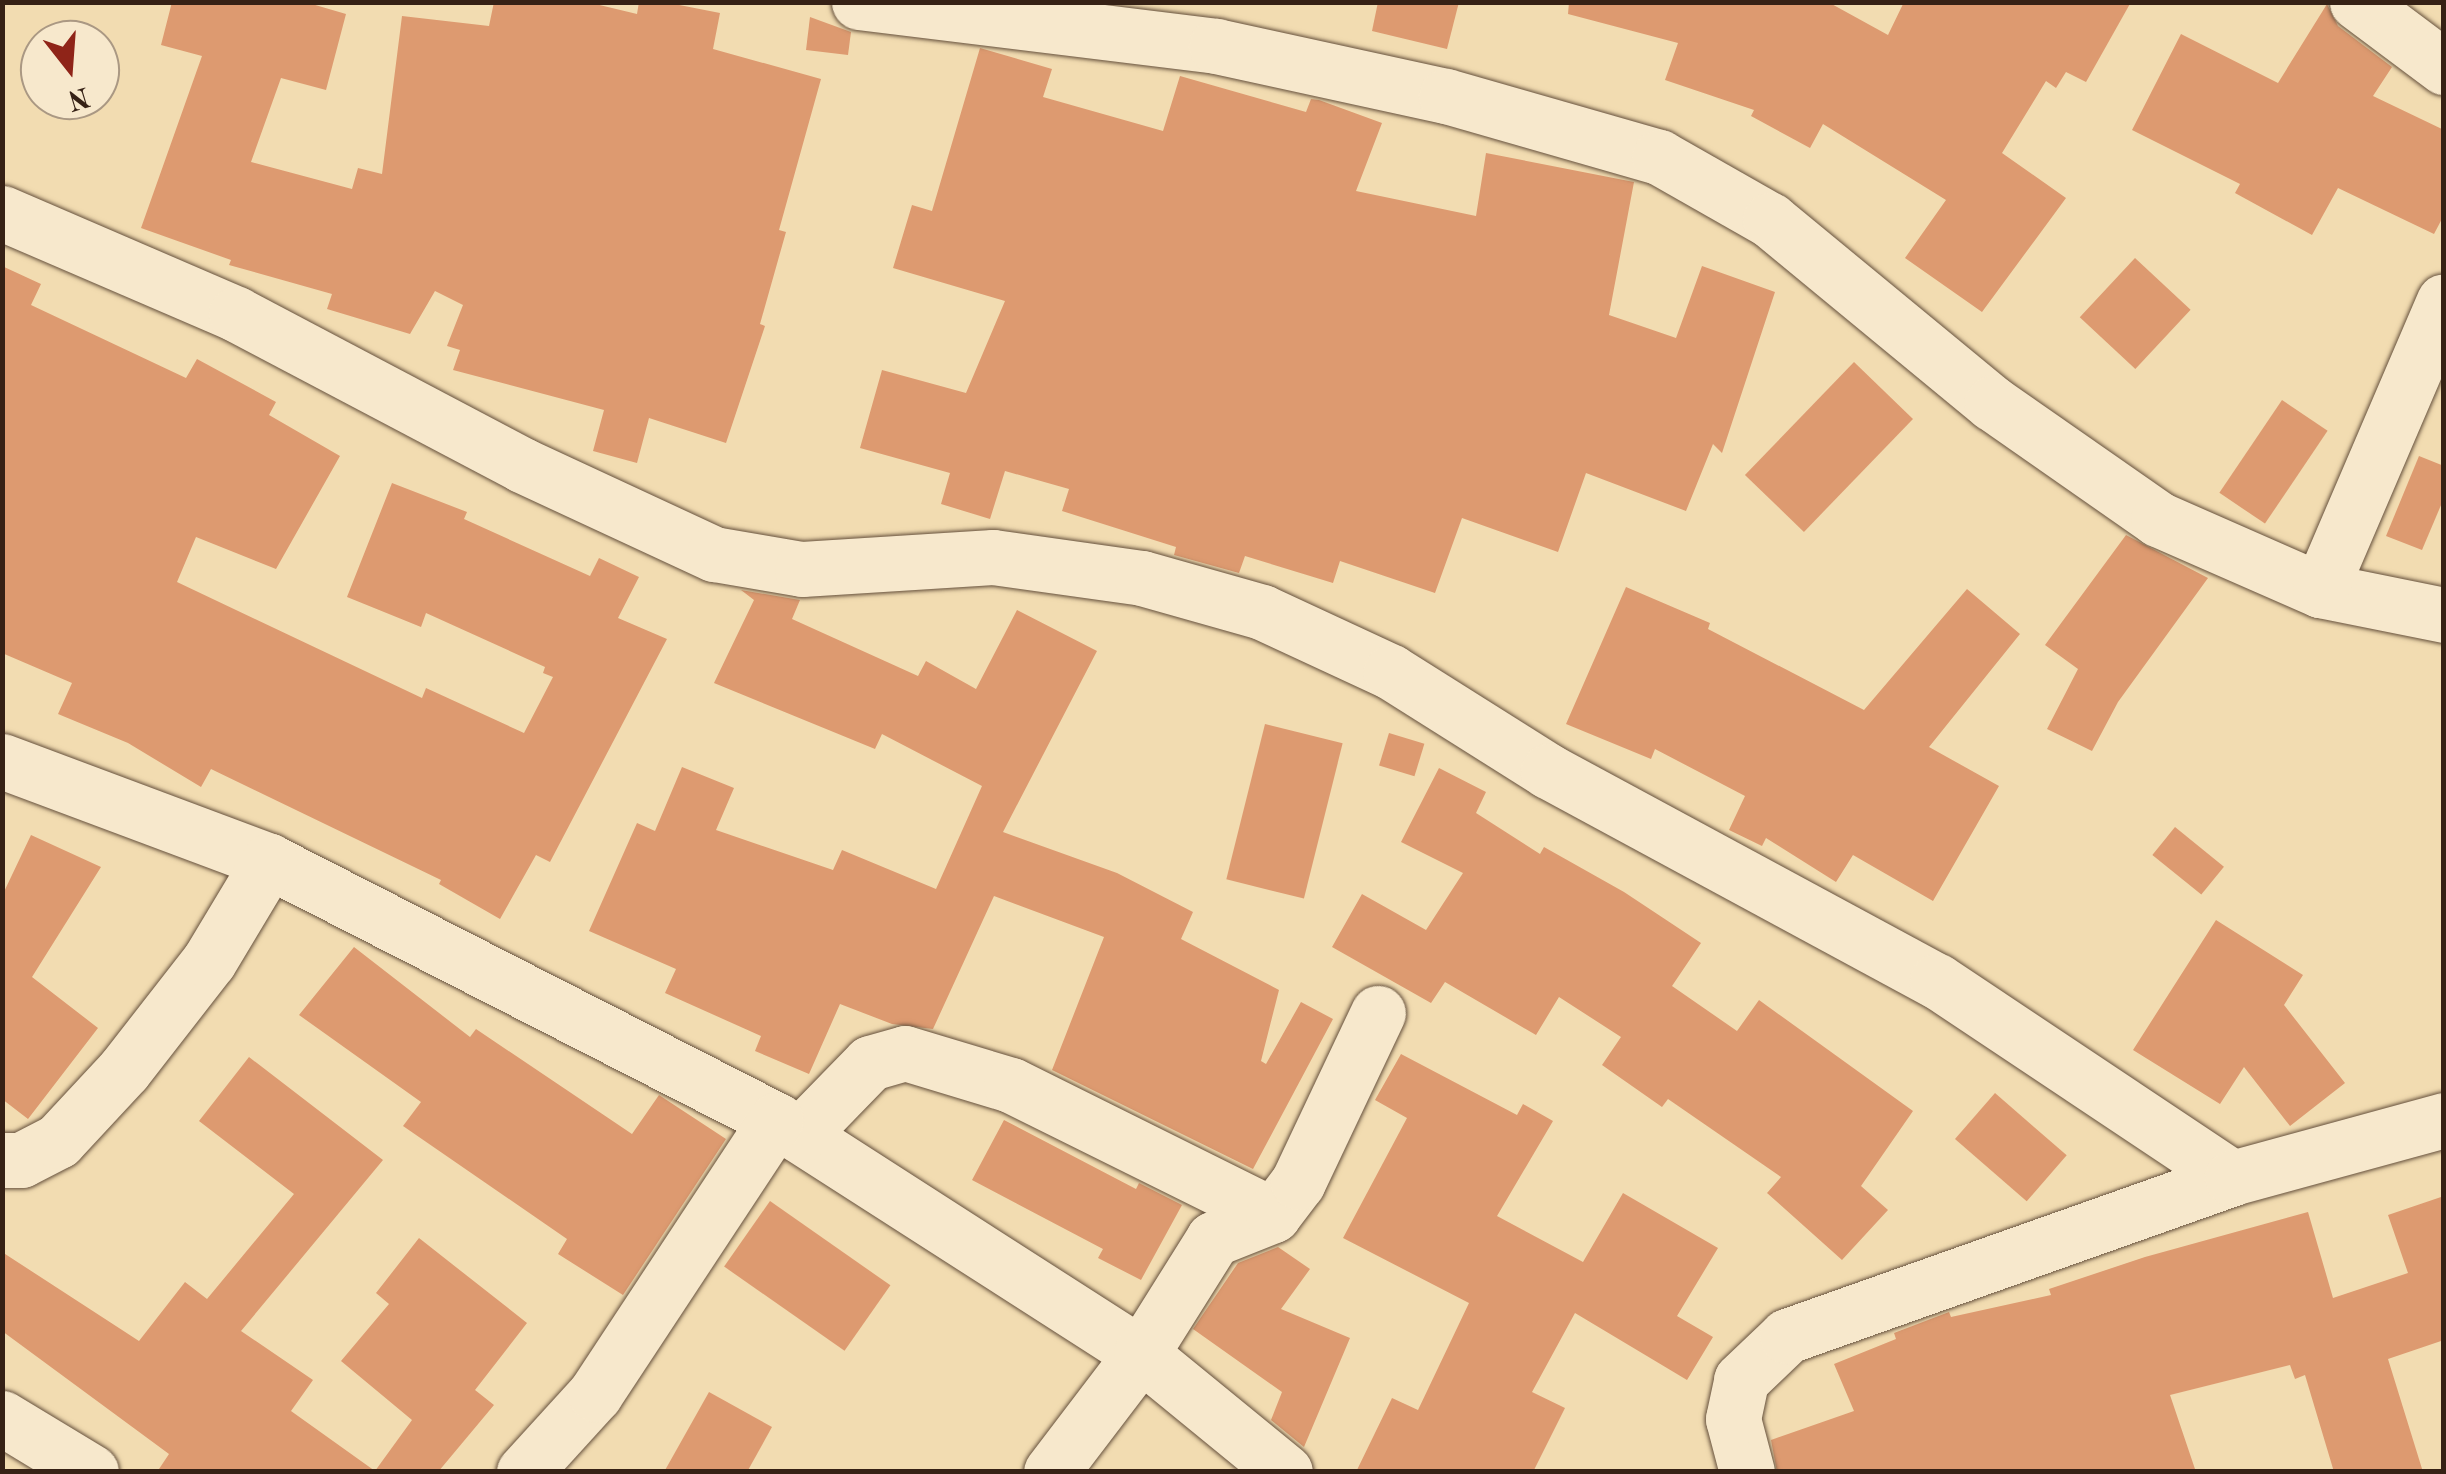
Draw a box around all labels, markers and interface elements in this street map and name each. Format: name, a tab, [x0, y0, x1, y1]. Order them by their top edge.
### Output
north arrow	[20, 20, 120, 120]
text: N	[64, 80, 93, 113]

